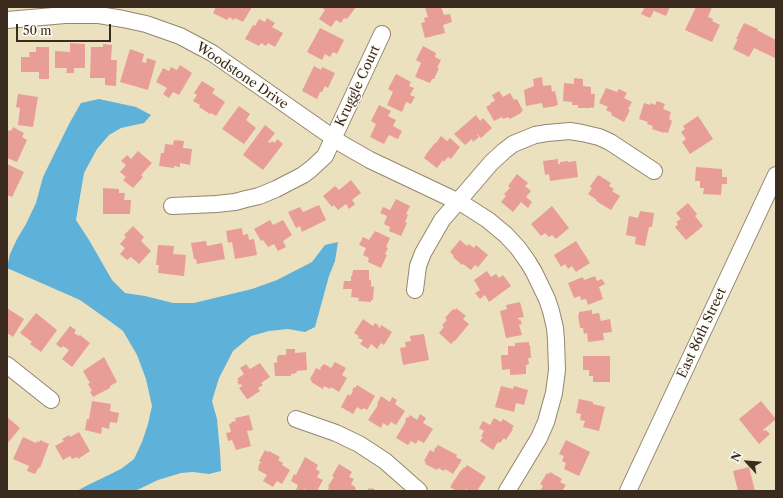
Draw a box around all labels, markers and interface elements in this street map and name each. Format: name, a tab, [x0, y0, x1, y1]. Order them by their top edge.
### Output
scale bar	[18, 16, 113, 42]
text: 50 m	[23, 23, 52, 38]
street label: Woodstone Drive	[193, 39, 291, 113]
street label: Kruggle Court	[332, 43, 384, 129]
street label: East 86th Street	[674, 285, 730, 381]
north arrow	[727, 442, 767, 482]
text: N	[728, 449, 745, 464]

